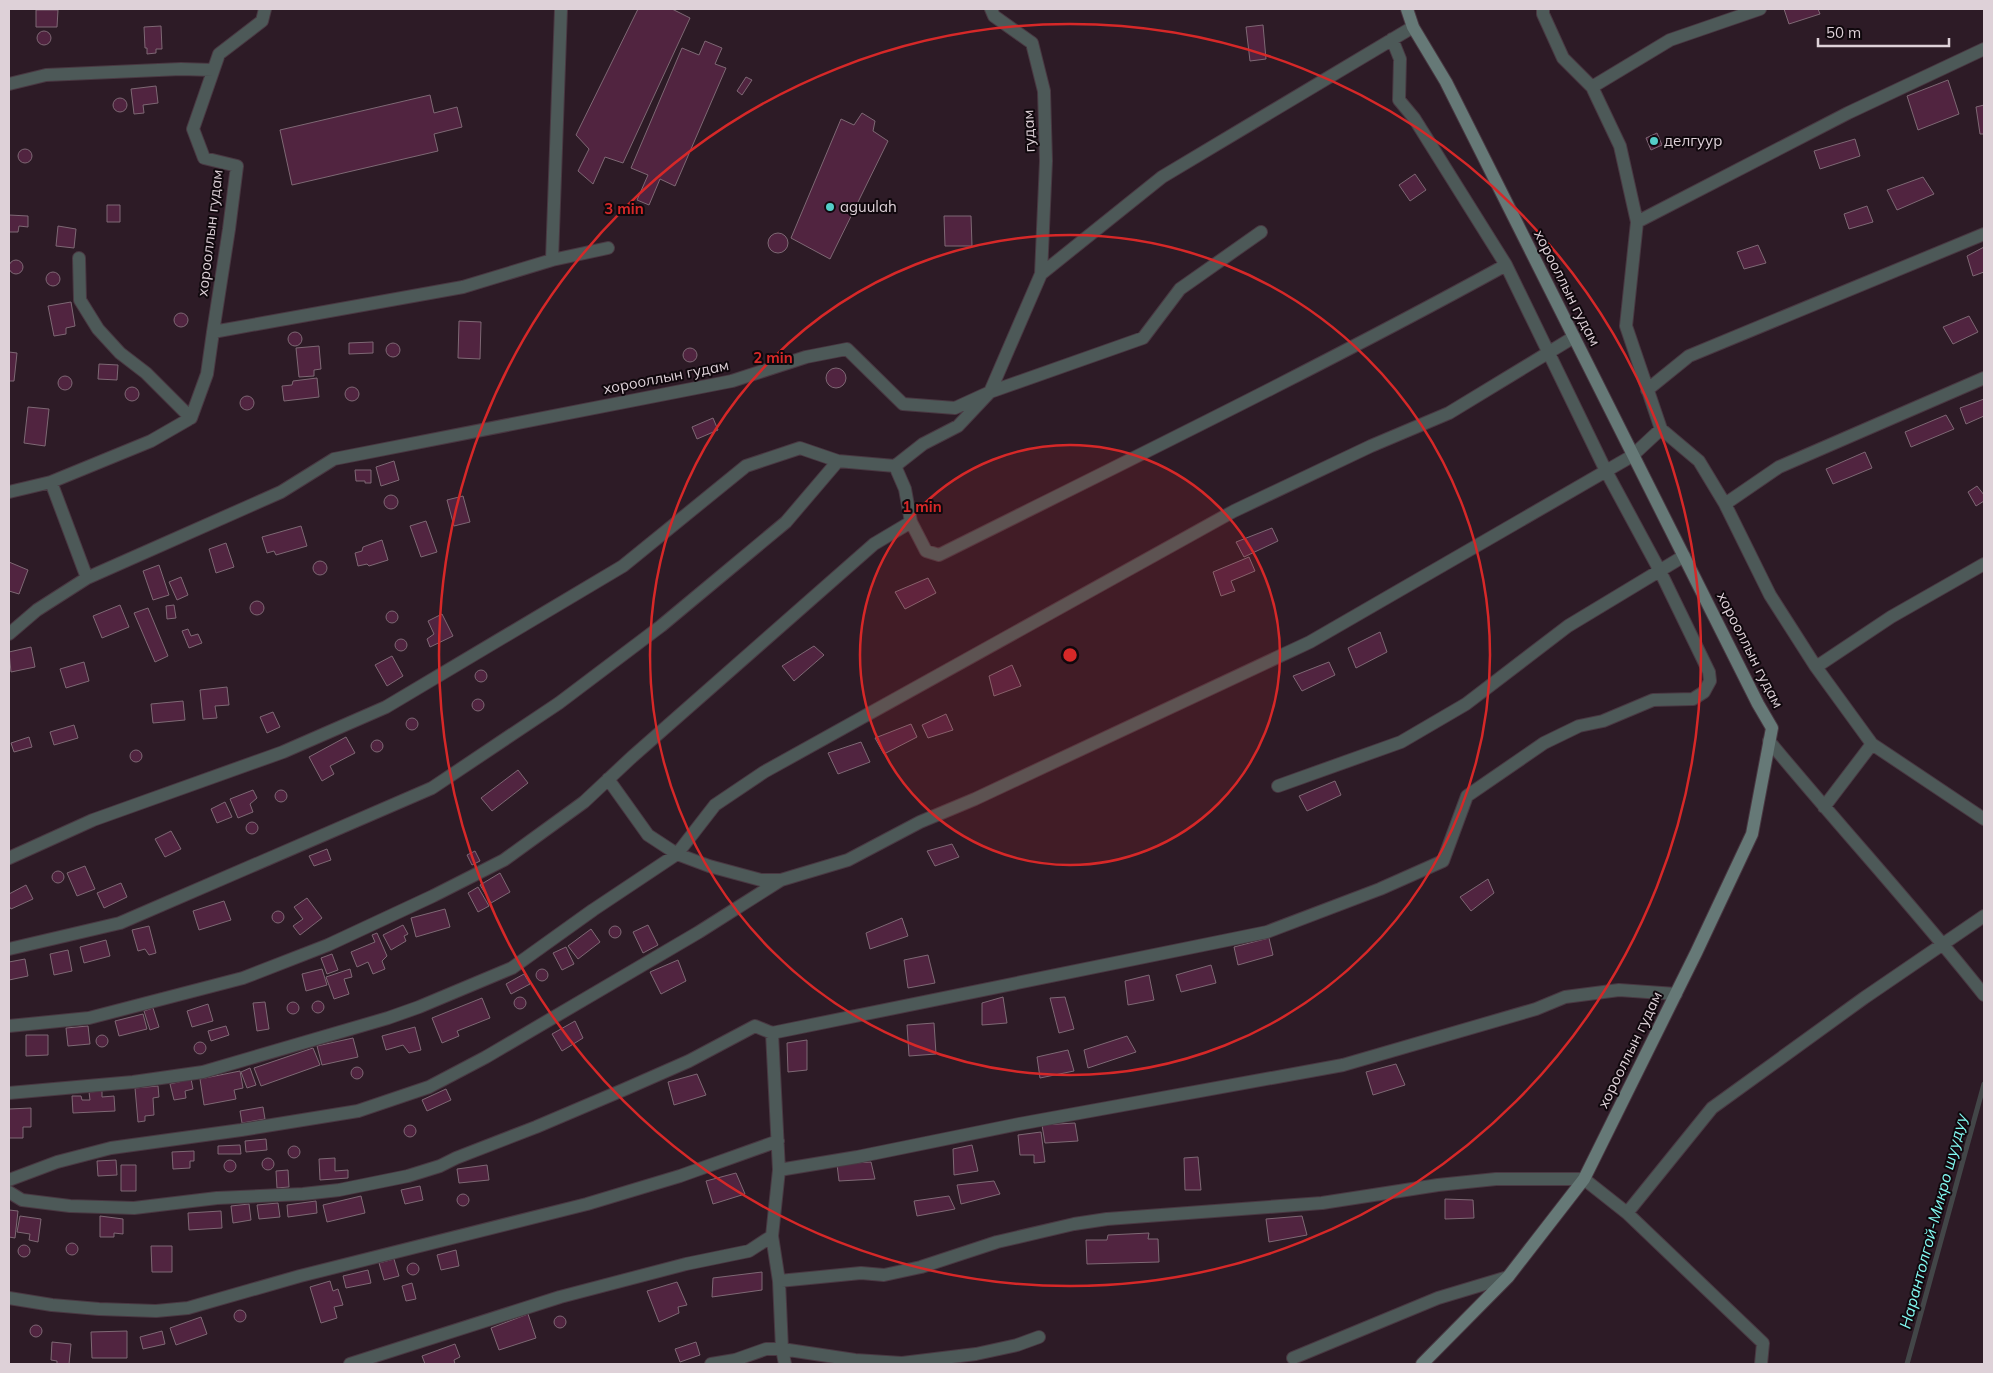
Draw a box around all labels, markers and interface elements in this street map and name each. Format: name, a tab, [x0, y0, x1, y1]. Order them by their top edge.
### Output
scale bar	[1818, 15, 1949, 47]
text: 50 m	[1826, 23, 1861, 42]
street label: гудам	[1018, 109, 1039, 153]
place label: делгуур	[1664, 131, 1722, 150]
marker: делгуур	[1648, 135, 1660, 147]
street label: хорооллын гудам	[192, 168, 227, 298]
place label: aguulah	[840, 197, 897, 216]
text: 3 min	[604, 199, 644, 218]
marker: aguulah	[824, 201, 836, 213]
street label: хорооллын гудам	[1530, 227, 1605, 349]
text: 2 min	[753, 348, 793, 367]
street label: хорооллын гудам	[601, 355, 730, 398]
text: 1 min	[902, 497, 942, 516]
street label: хорооллын гудам	[1713, 589, 1788, 711]
centre of rings	[1061, 646, 1079, 664]
street label: хорооллын гудам	[1593, 988, 1666, 1111]
water label: Нарантолгой-Микро шуудуу	[1895, 1110, 1972, 1331]

